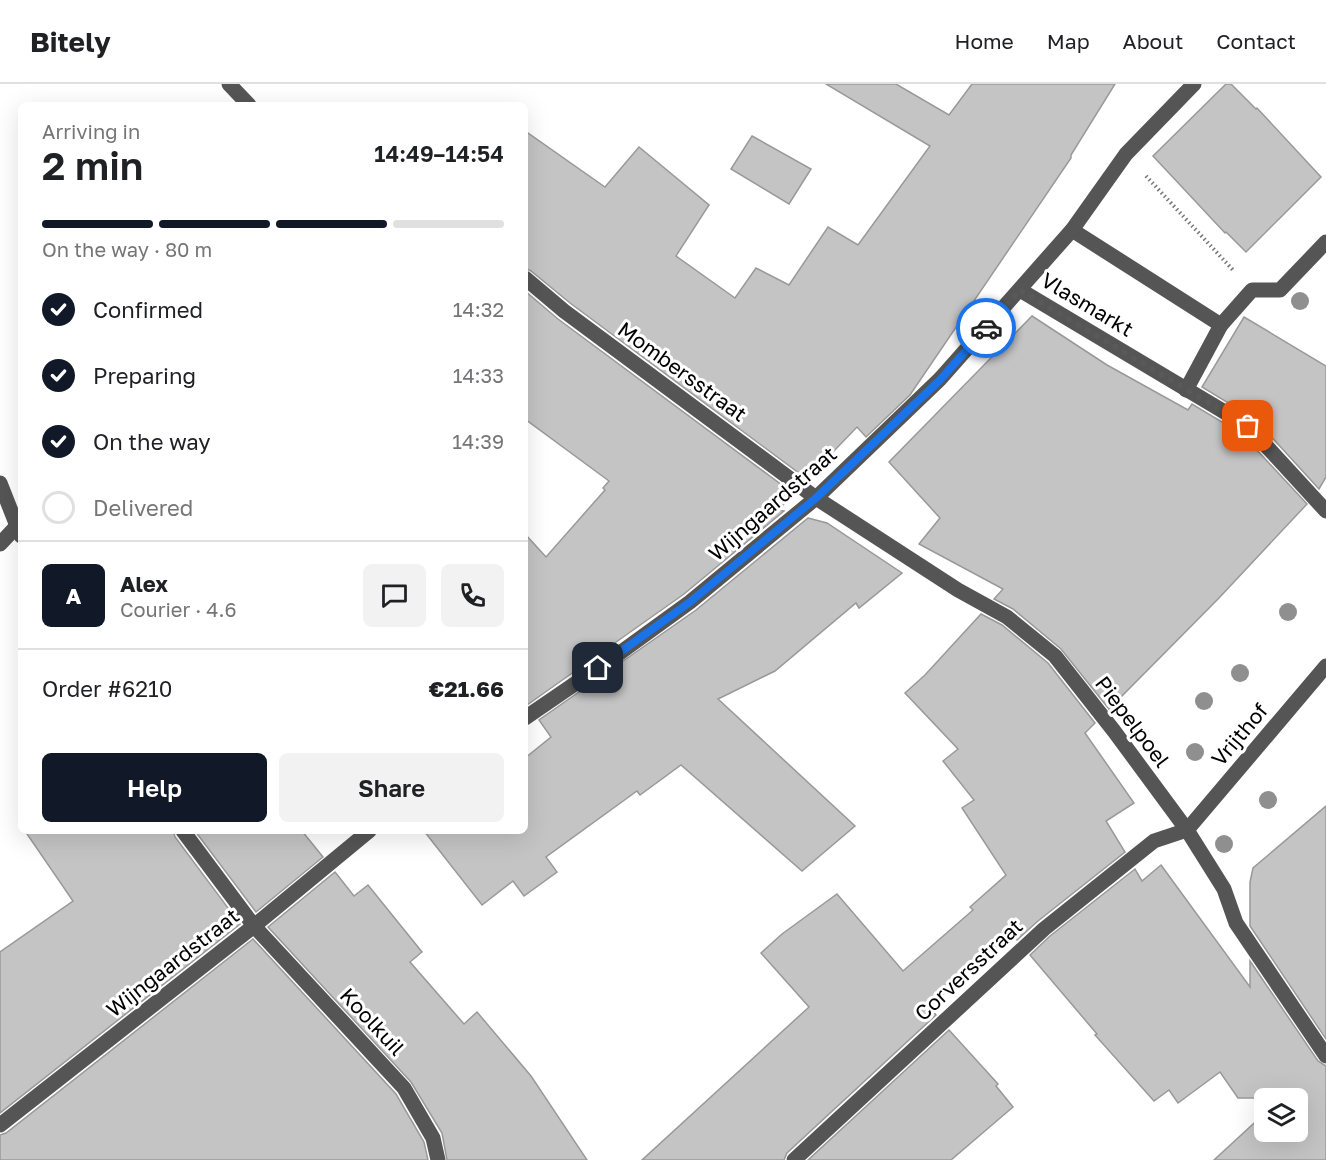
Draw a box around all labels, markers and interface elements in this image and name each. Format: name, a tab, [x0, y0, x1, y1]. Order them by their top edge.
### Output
text: Bitely	[30, 25, 111, 58]
text: Home	[954, 28, 1014, 54]
text: Map	[1047, 28, 1090, 54]
text: About	[1123, 28, 1183, 54]
text: Contact	[1216, 28, 1296, 54]
text: Arriving in	[42, 119, 140, 143]
text: 14:49–14:54	[374, 140, 504, 167]
text: 2 min	[42, 142, 143, 189]
text: On the way · 80 m	[42, 237, 212, 261]
street label: Vlasmarkt	[1037, 266, 1138, 342]
icon: check	[42, 293, 75, 326]
text: Confirmed	[93, 296, 203, 323]
text: 14:32	[453, 297, 504, 321]
courier	[956, 298, 1016, 358]
icon: car	[970, 312, 1003, 345]
street label: Mombersstraat	[613, 316, 752, 427]
icon: check	[42, 359, 75, 392]
text: Preparing	[93, 362, 196, 389]
text: 14:33	[453, 363, 504, 387]
pin	[1222, 400, 1273, 451]
icon: bag	[1231, 409, 1264, 442]
icon: check	[42, 425, 75, 458]
text: On the way	[93, 428, 211, 455]
text: 14:39	[452, 429, 504, 453]
street label: Wijngaardstraat	[703, 441, 842, 566]
text: Delivered	[93, 494, 193, 521]
button: chat	[363, 564, 426, 627]
button: phone	[441, 564, 504, 627]
text: Alex	[120, 570, 168, 597]
text: A	[66, 582, 81, 609]
text: Courier · 4.6	[120, 597, 237, 621]
pin	[572, 642, 623, 693]
icon: home	[581, 651, 614, 684]
street label: Piepelpoel	[1090, 671, 1176, 772]
text: Order #6210	[42, 675, 172, 702]
text: €21.66	[429, 675, 504, 702]
street label: Vrijthof	[1205, 697, 1273, 771]
button: Help	[42, 753, 267, 822]
button: Share	[279, 753, 504, 822]
street label: Wijngaardstraat	[101, 902, 244, 1022]
street label: Corversstraat	[909, 913, 1028, 1026]
street label: Koolkuil	[335, 982, 411, 1061]
map controls	[1254, 1088, 1308, 1142]
button: layers	[1254, 1088, 1308, 1142]

